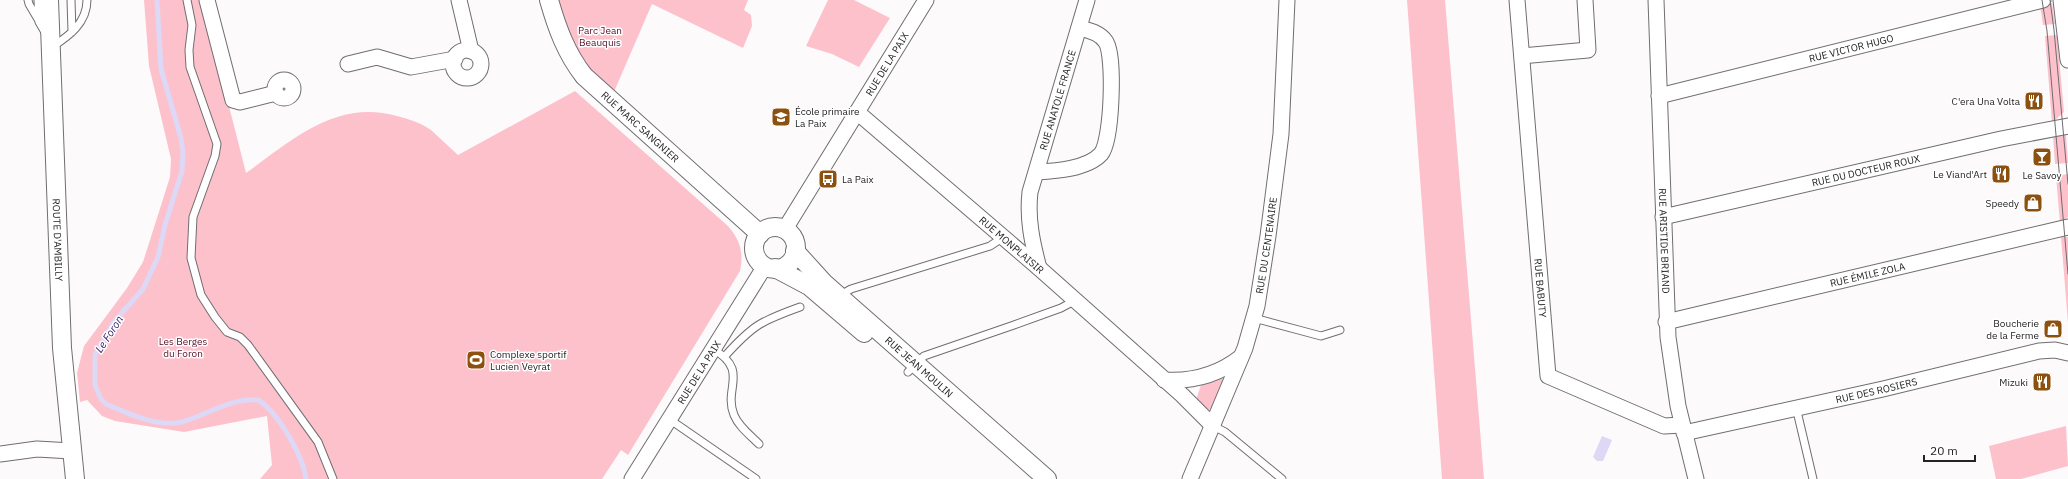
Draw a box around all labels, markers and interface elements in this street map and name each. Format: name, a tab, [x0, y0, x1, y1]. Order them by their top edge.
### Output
park label: Parc Jean Beauquis	[578, 24, 622, 49]
street label: RUE DE LA PAIX	[862, 30, 911, 98]
street label: RUE VICTOR HUGO	[1807, 31, 1895, 65]
street label: RUE ANATOLE FRANCE	[1036, 48, 1078, 152]
street label: RUE MARC SANGNIER	[599, 88, 682, 165]
restaurant icon: C'era Una Volta	[2023, 90, 2045, 112]
place label: C'era Una Volta	[1952, 95, 2021, 108]
place label: École primaire La Paix	[795, 105, 860, 130]
school or university icon: École primaire La Paix	[770, 106, 792, 128]
bar icon: Le Savoy	[2031, 146, 2053, 168]
street label: RUE DU DOCTEUR ROUX	[1810, 151, 1921, 189]
restaurant icon: Le Viand'Art	[1990, 163, 2012, 185]
bus stop icon: La Paix	[817, 168, 839, 190]
place label: Le Viand'Art	[1933, 168, 1987, 181]
place label: Le Savoy	[2022, 169, 2062, 182]
place label: La Paix	[842, 173, 874, 186]
street label: RUE ARISTIDE BRIAND	[1656, 188, 1673, 294]
shop icon: Speedy	[2022, 192, 2044, 214]
street label: RUE DU CENTENAIRE	[1253, 196, 1279, 295]
place label: Speedy	[1986, 197, 2019, 210]
street label: ROUTE D'AMBILLY	[50, 198, 66, 282]
street label: RUE MONPLAISIR	[977, 213, 1047, 276]
street label: RUE BABUTY	[1532, 258, 1550, 318]
street label: RUE ÉMILE ZOLA	[1829, 259, 1907, 290]
water label: Le Foron	[92, 313, 126, 355]
place label: Boucherie de la Ferme	[1986, 317, 2040, 342]
shop icon: Boucherie de la Ferme	[2042, 318, 2064, 340]
street label: RUE JEAN MOULIN	[883, 333, 956, 400]
park label: Les Berges du Foron	[159, 335, 207, 360]
street label: RUE DE LA PAIX	[674, 338, 723, 406]
place label: Complexe sportif Lucien Veyrat	[490, 348, 567, 373]
sports icon: Complexe sportif Lucien Veyrat	[465, 349, 487, 371]
restaurant icon: Mizuki	[2031, 371, 2053, 393]
street label: RUE DES ROSIERS	[1834, 374, 1919, 406]
place label: Mizuki	[1999, 376, 2028, 389]
scale bar	[1924, 437, 1975, 463]
text: 20 m	[1930, 443, 1958, 458]

